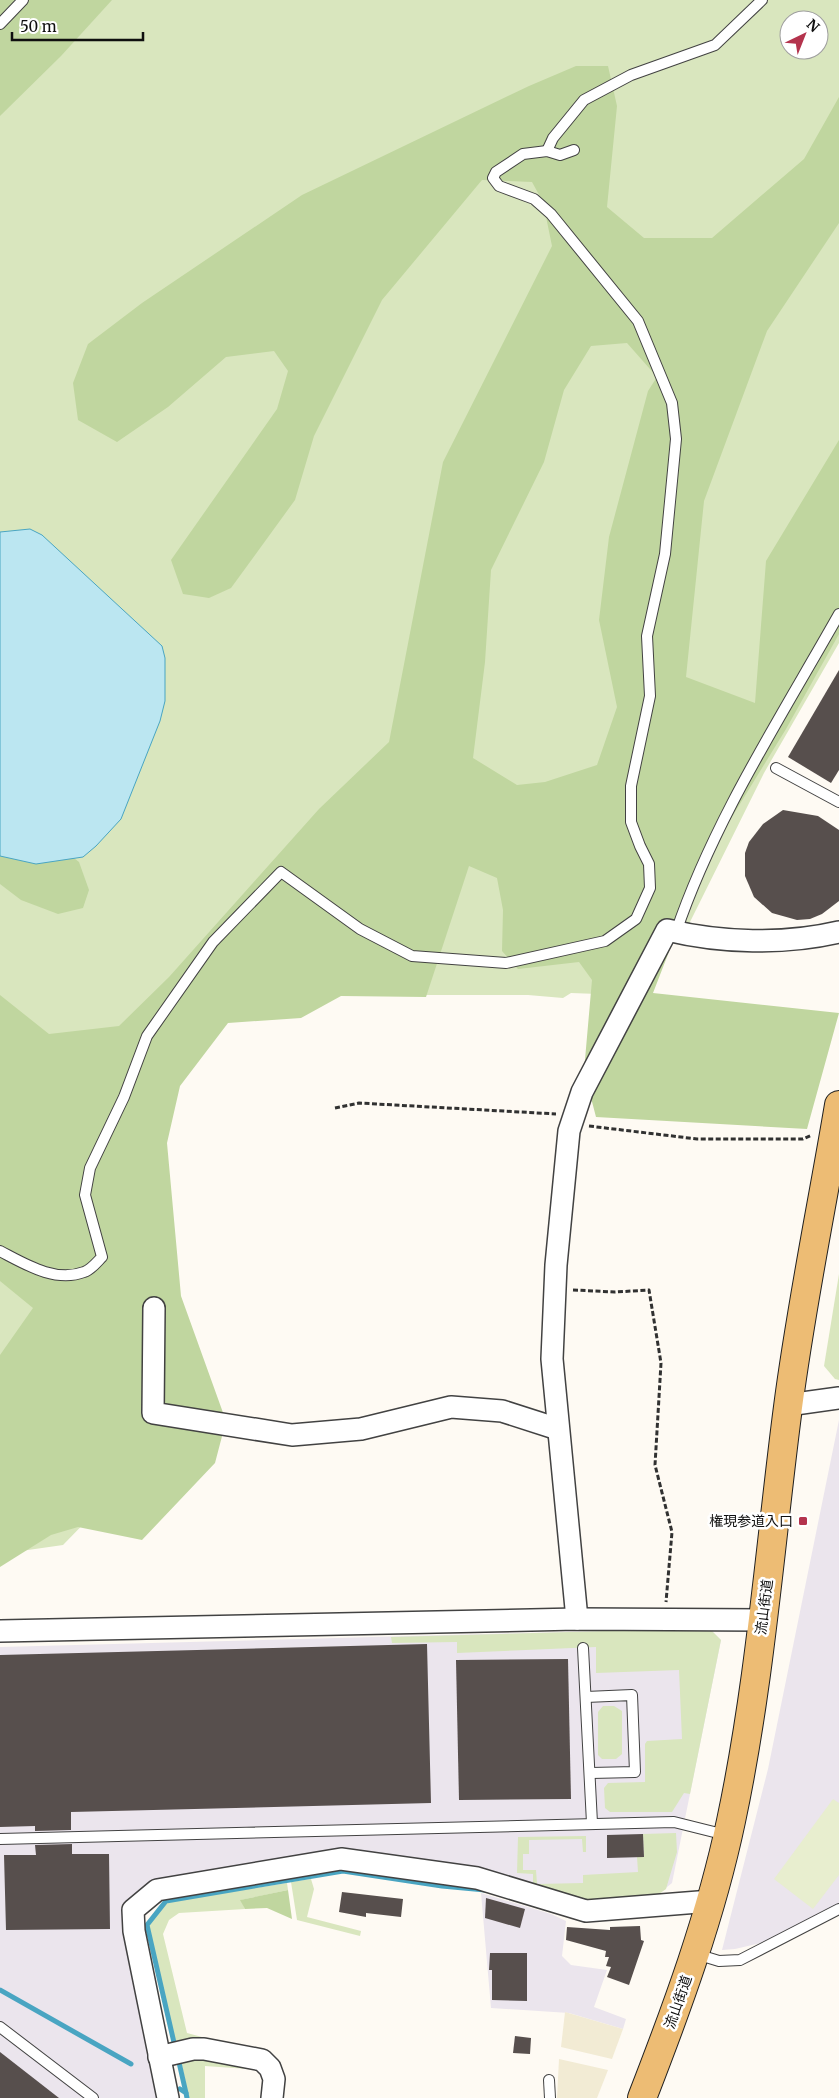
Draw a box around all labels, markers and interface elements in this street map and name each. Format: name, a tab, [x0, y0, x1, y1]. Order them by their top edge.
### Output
scale bar	[12, 10, 144, 42]
north arrow	[779, 10, 829, 60]
text: N	[803, 15, 823, 36]
text: 50 m	[20, 17, 57, 36]
place label: 権現参道入口	[709, 1512, 793, 1530]
marker: 権現参道入口	[797, 1515, 809, 1527]
street label: 流山街道	[752, 1578, 776, 1636]
street label: 流山街道	[660, 1973, 696, 2031]

